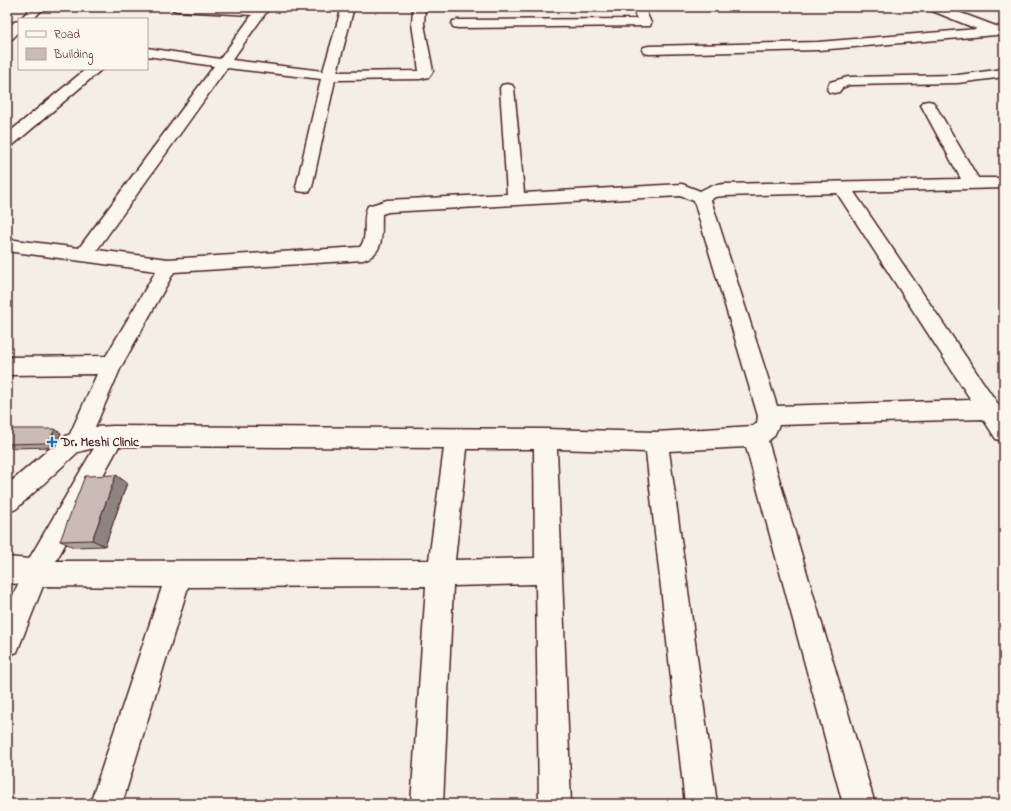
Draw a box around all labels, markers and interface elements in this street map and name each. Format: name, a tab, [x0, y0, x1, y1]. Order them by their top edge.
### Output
legend	[18, 18, 148, 70]
text: Road	[54, 26, 80, 44]
text: Building	[53, 46, 93, 65]
place label: Dr. Meshi Clinic	[60, 433, 140, 452]
marker: Dr. Meshi Clinic	[46, 436, 58, 448]

